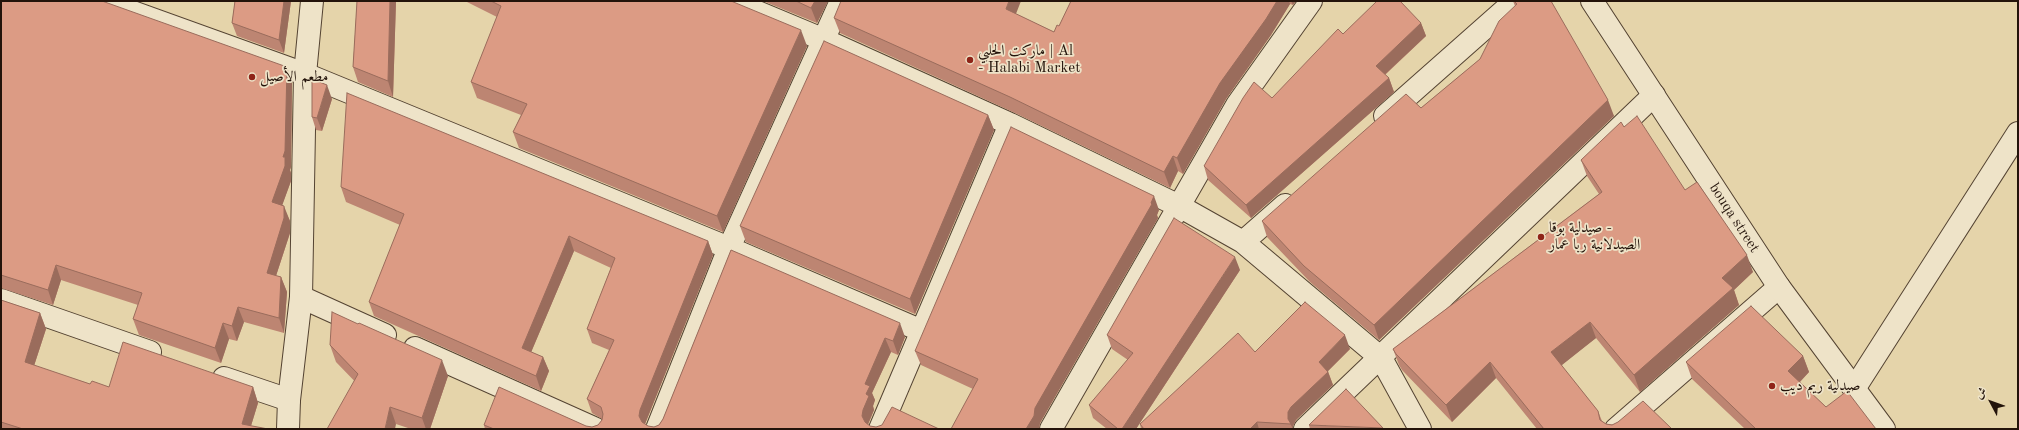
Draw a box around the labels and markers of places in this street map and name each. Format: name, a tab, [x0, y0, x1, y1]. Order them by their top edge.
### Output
place label: ماركت الحلبي | Al - Halabi Market	[978, 42, 1080, 77]
marker: ماركت الحلبي | Al - Halabi Market	[965, 55, 975, 65]
place label: مطعم الأصيل	[260, 68, 328, 86]
marker: مطعم الأصيل	[247, 72, 257, 82]
place label: صيدلية بوقا - الصيدلانية ربا عمار	[1549, 219, 1640, 254]
marker: صيدلية بوقا - الصيدلانية ربا عمار	[1536, 232, 1546, 242]
place label: صيدلية ريم ديب	[1780, 377, 1860, 395]
marker: صيدلية ريم ديب	[1767, 381, 1777, 391]

